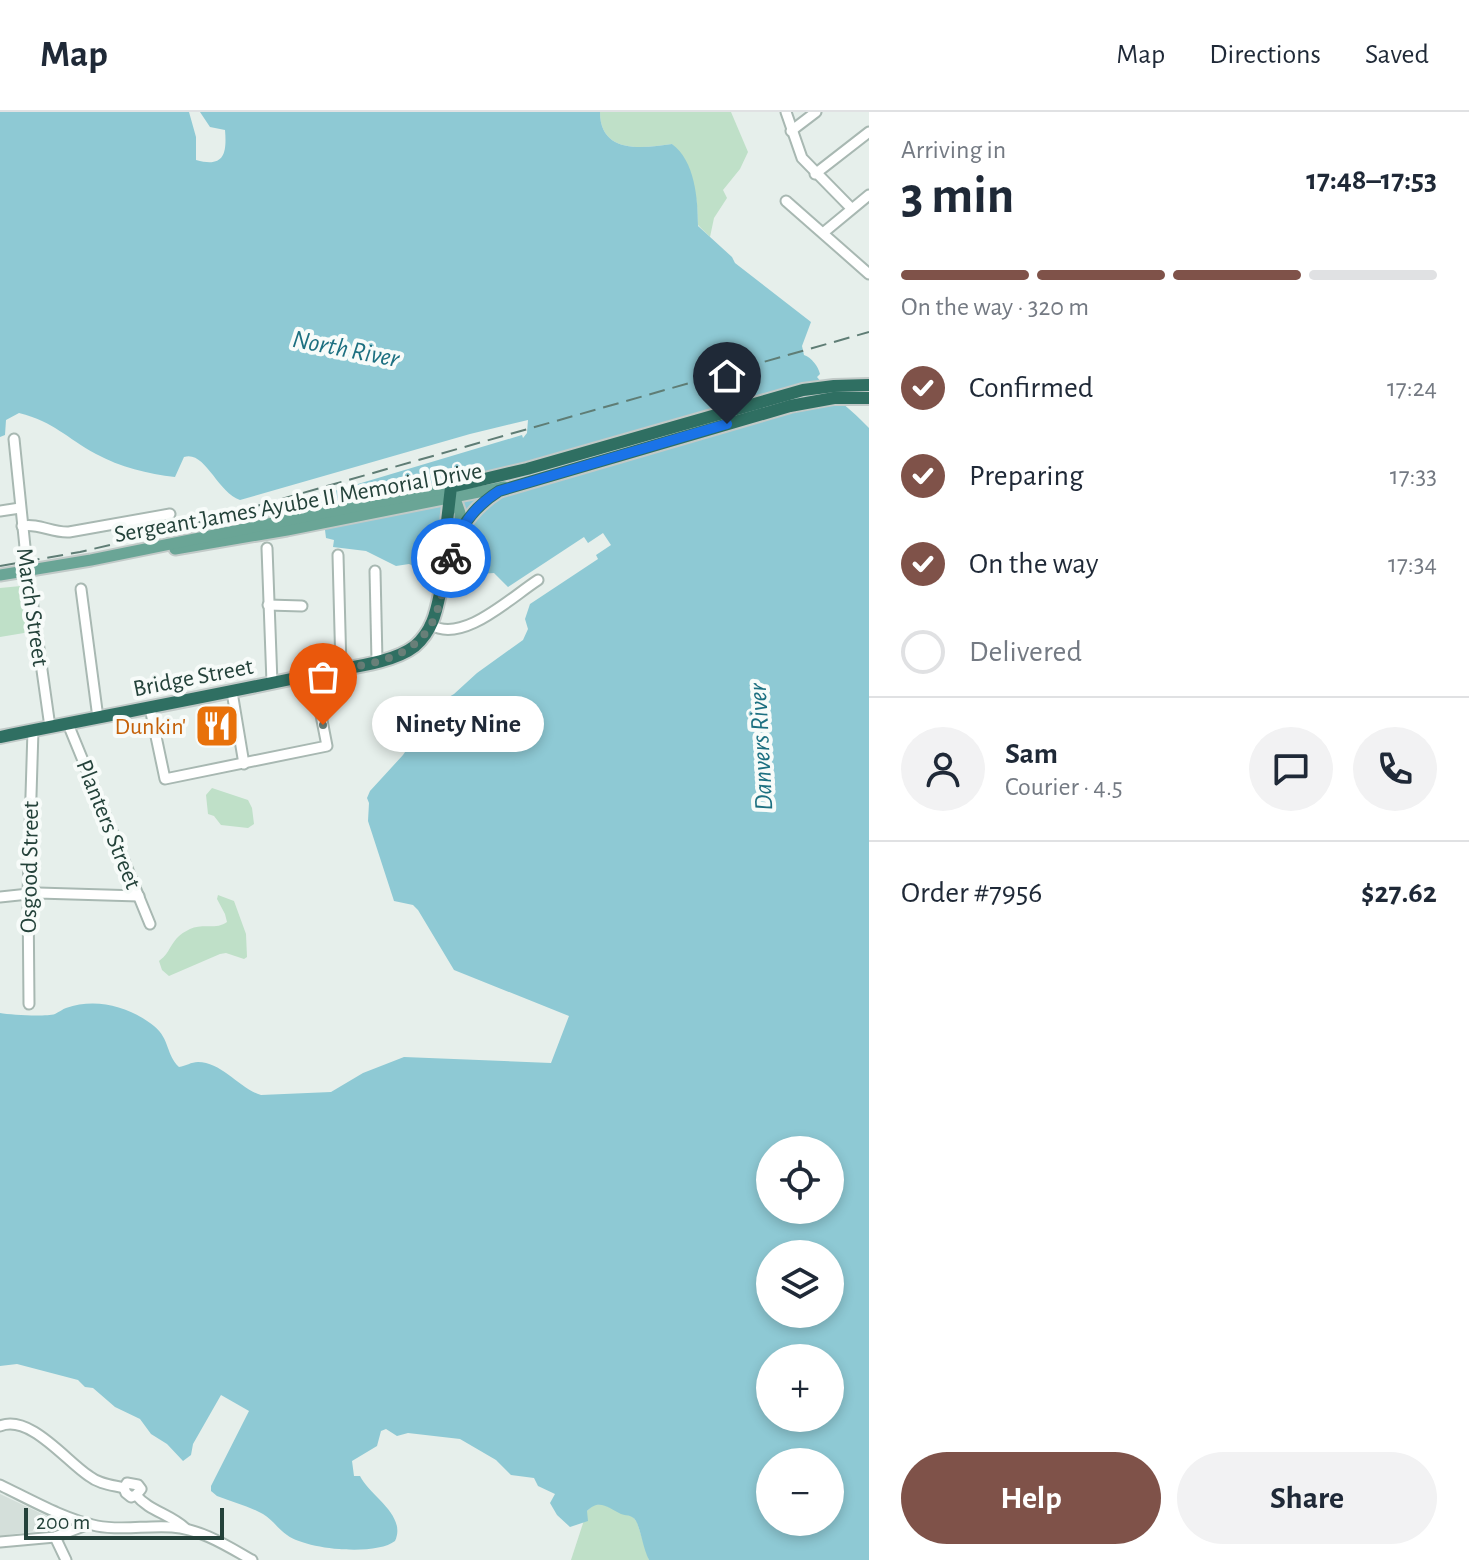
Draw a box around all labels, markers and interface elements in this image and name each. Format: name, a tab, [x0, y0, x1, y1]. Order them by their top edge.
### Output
text: Map	[40, 36, 108, 74]
text: Map	[1116, 41, 1165, 69]
text: Directions	[1209, 41, 1321, 69]
text: Saved	[1365, 41, 1429, 69]
text: Arriving in	[901, 137, 1006, 163]
text: 17:48–17:53	[1306, 165, 1437, 195]
text: 3 min	[901, 170, 1014, 222]
text: On the way · 320 m	[901, 294, 1089, 320]
water label: North River	[290, 326, 403, 372]
pin	[693, 342, 761, 424]
icon: home	[705, 354, 749, 398]
icon: check	[901, 366, 945, 410]
text: Confirmed	[969, 373, 1093, 403]
text: 17:24	[1387, 375, 1437, 401]
icon: check	[901, 454, 945, 498]
street label: Sergeant James Ayube II Memorial Drive	[112, 459, 484, 547]
text: Preparing	[969, 461, 1084, 491]
text: 17:33	[1390, 463, 1437, 489]
courier	[411, 518, 491, 598]
icon: bike	[429, 536, 473, 580]
icon: check	[901, 542, 945, 586]
street label: March Street	[12, 546, 52, 668]
text: On the way	[969, 549, 1098, 579]
text: 17:34	[1388, 551, 1437, 577]
text: Delivered	[969, 637, 1082, 667]
pin	[289, 643, 357, 725]
street label: Bridge Street	[131, 655, 256, 701]
icon: bag	[301, 655, 345, 699]
water label: Danvers River	[745, 681, 777, 811]
callout: Ninety Nine	[371, 697, 543, 753]
restaurant icon: Dunkin'	[193, 702, 241, 750]
text: Ninety Nine	[395, 711, 521, 737]
place label: Dunkin'	[115, 715, 186, 739]
button: person	[901, 727, 985, 811]
button: chat	[1249, 727, 1333, 811]
button: phone	[1353, 727, 1437, 811]
text: Sam	[1005, 739, 1058, 769]
street label: Planters Street	[71, 756, 145, 893]
text: Courier · 4.5	[1005, 774, 1123, 800]
street label: Osgood Street	[17, 800, 43, 933]
text: Order #7956	[901, 878, 1042, 908]
text: $27.62	[1361, 878, 1437, 908]
map controls	[756, 1136, 844, 1536]
button: locate	[756, 1136, 844, 1224]
button: layers	[756, 1240, 844, 1328]
button: +	[756, 1344, 844, 1432]
button: −	[756, 1448, 844, 1536]
button: Help	[901, 1452, 1161, 1544]
button: Share	[1177, 1452, 1437, 1544]
scale bar	[24, 1504, 224, 1540]
text: 200 m	[36, 1511, 90, 1533]

